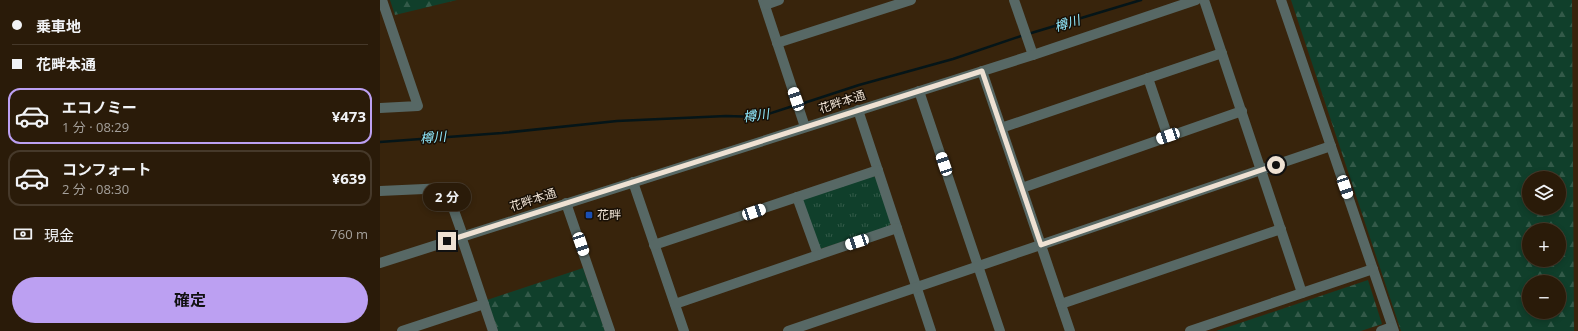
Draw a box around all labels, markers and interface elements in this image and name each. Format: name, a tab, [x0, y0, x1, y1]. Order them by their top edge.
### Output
water label: 樽川	[1052, 10, 1084, 35]
text: 乗車地	[36, 16, 81, 36]
text: 花畔本通	[36, 54, 96, 74]
car	[786, 86, 806, 112]
street label: 花畔本通	[816, 86, 867, 117]
text: エコノミー	[62, 97, 137, 117]
icon: car	[14, 98, 50, 134]
water label: 樽川	[742, 104, 772, 126]
text: ¥473	[332, 106, 366, 126]
text: 1 分 · 08:29	[62, 118, 129, 136]
car	[1155, 126, 1181, 146]
water label: 樽川	[419, 127, 449, 147]
car	[934, 151, 954, 177]
route start	[1267, 156, 1285, 174]
text: コンフォート	[62, 159, 152, 179]
icon: car	[14, 160, 50, 196]
text: ¥639	[332, 168, 366, 188]
map controls	[1522, 171, 1566, 319]
button: layers	[1522, 171, 1566, 215]
car	[1335, 174, 1355, 200]
text: 2 分 · 08:30	[62, 180, 129, 198]
callout: 2 分	[423, 183, 471, 211]
street label: 花畔本通	[507, 184, 558, 215]
text: 2 分	[435, 188, 459, 206]
car	[741, 202, 767, 222]
place label: 花畔	[597, 206, 621, 223]
marker: 花畔	[584, 210, 594, 220]
icon: cash	[12, 223, 34, 245]
button: +	[1522, 223, 1566, 267]
text: 現金	[44, 225, 74, 245]
text: 760 m	[330, 225, 368, 243]
car	[571, 231, 591, 257]
route end	[438, 232, 456, 250]
car	[844, 233, 870, 251]
button: −	[1522, 275, 1566, 319]
button: 確定	[12, 277, 368, 323]

